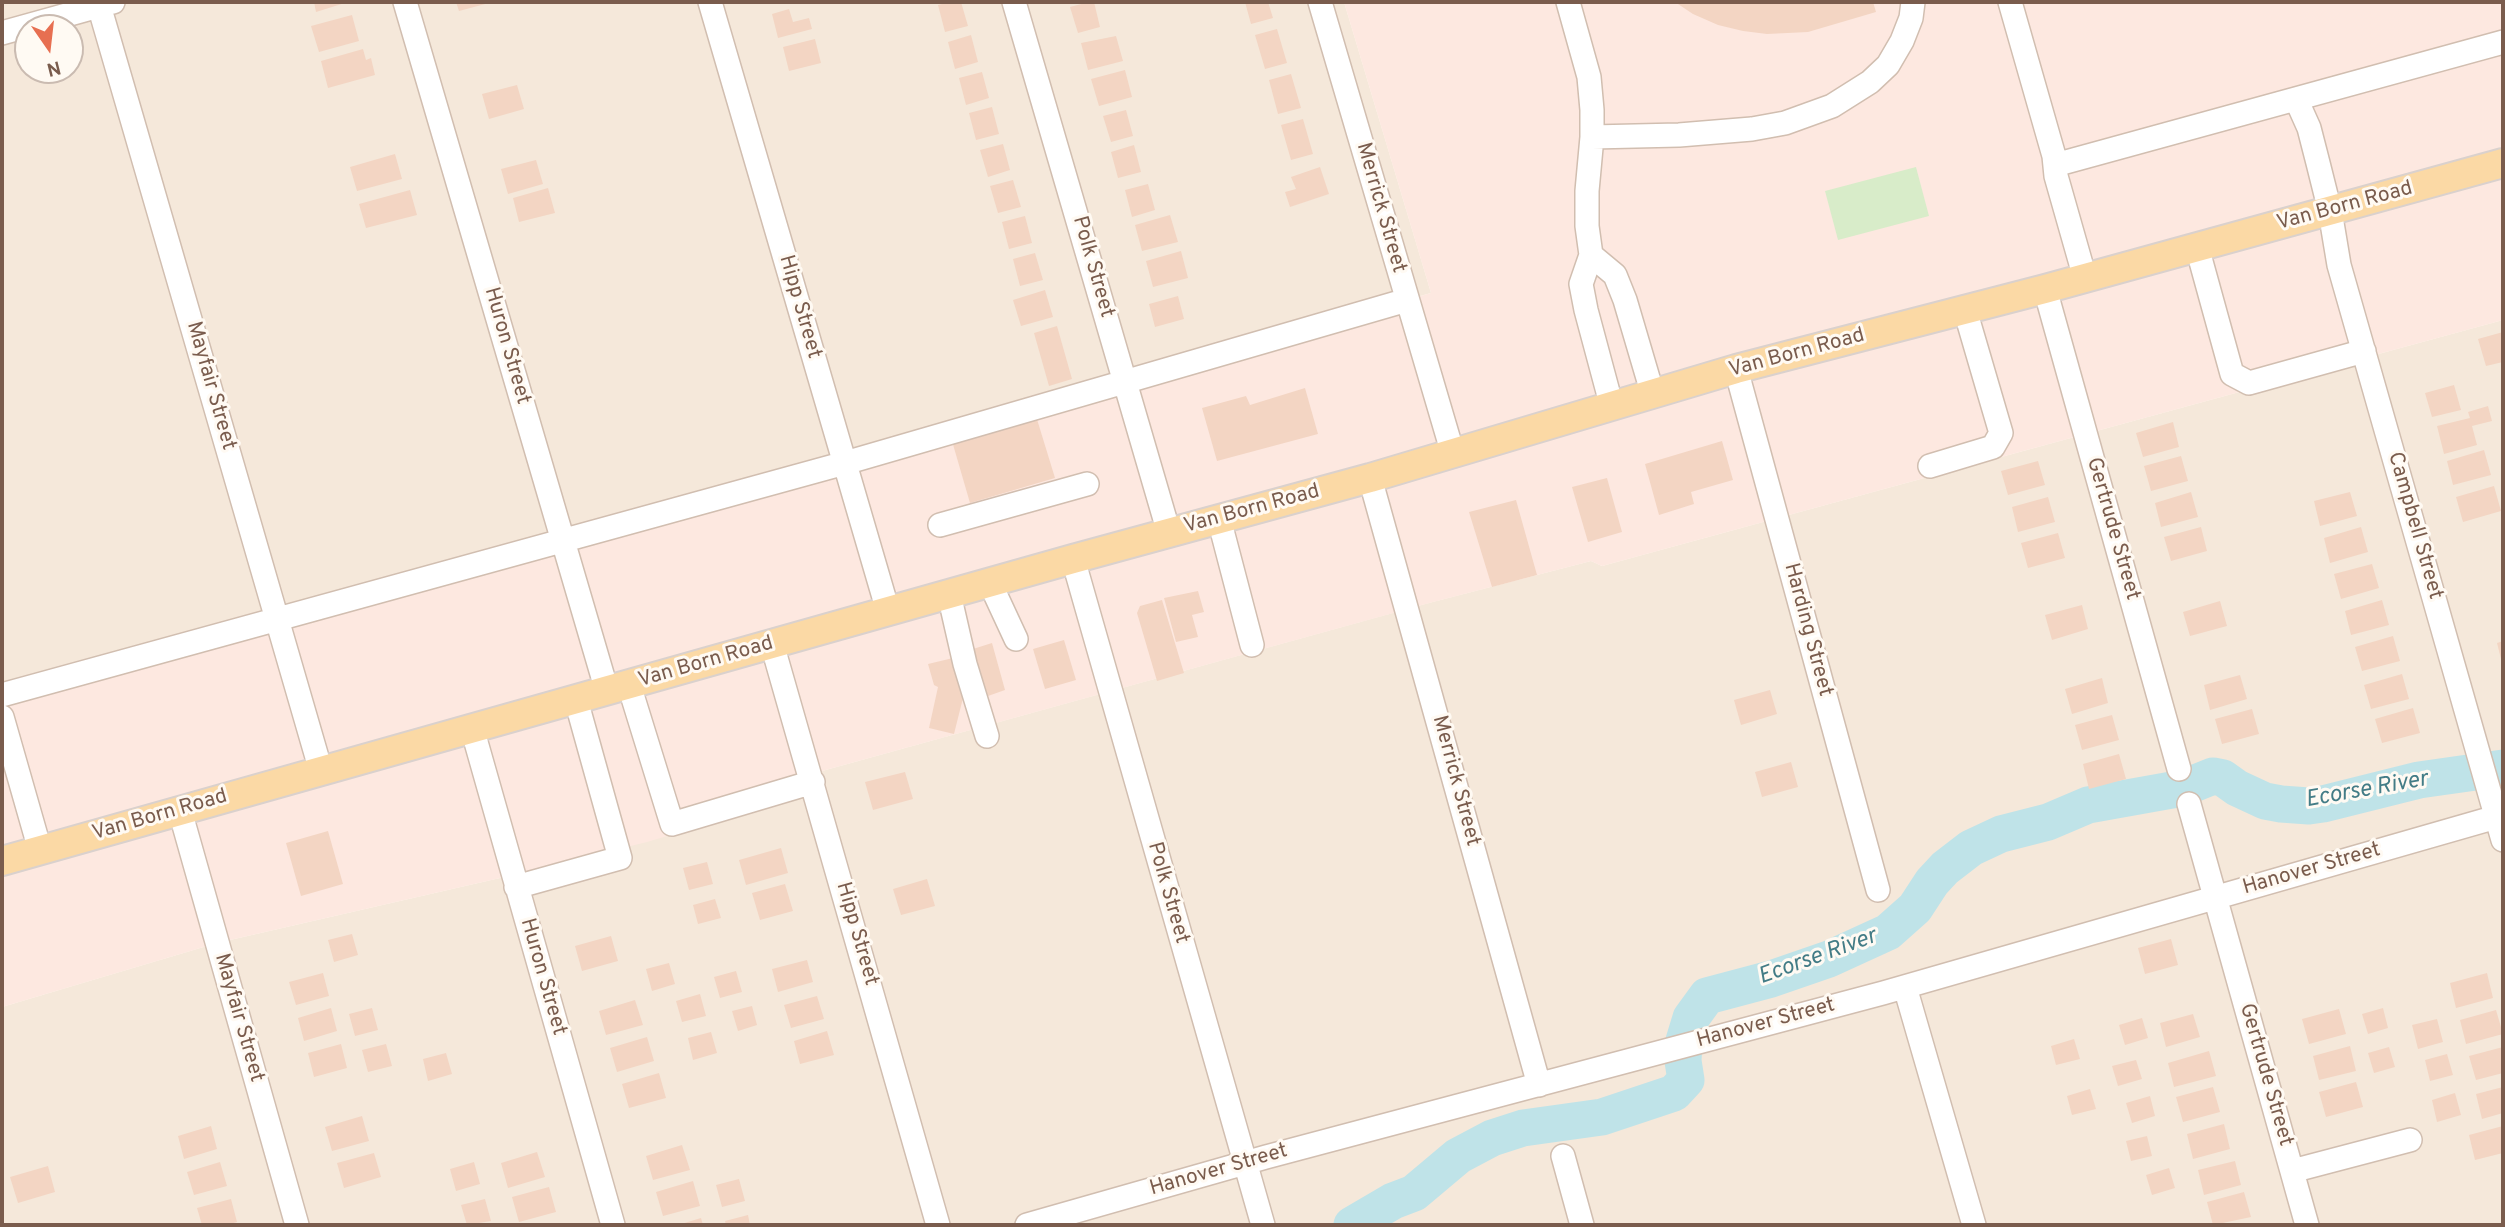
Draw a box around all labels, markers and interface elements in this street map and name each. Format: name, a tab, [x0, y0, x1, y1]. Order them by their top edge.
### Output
north arrow	[14, 14, 84, 84]
text: N	[44, 54, 63, 81]
street label: Merrick Street	[1349, 140, 1411, 276]
street label: Van Born Road	[2274, 177, 2416, 237]
street label: Polk Street	[1065, 213, 1119, 321]
street label: Hipp Street	[772, 252, 826, 362]
street label: Huron Street	[477, 285, 535, 407]
street label: Mayfair Street	[180, 319, 240, 453]
street label: Van Born Road	[1726, 324, 1868, 384]
street label: Campbell Street	[2381, 449, 2447, 603]
street label: Gertrude Street	[2080, 455, 2144, 603]
street label: Van Born Road	[1181, 480, 1323, 540]
street label: Harding Street	[1777, 561, 1837, 699]
street label: Van Born Road	[636, 632, 776, 694]
street label: Merrick Street	[1425, 713, 1485, 849]
water label: Ecorse River	[2304, 767, 2430, 815]
street label: Van Born Road	[90, 785, 230, 847]
street label: Hanover Street	[2240, 838, 2384, 902]
street label: Polk Street	[1140, 839, 1194, 947]
street label: Hipp Street	[829, 879, 883, 989]
street label: Huron Street	[513, 916, 571, 1038]
water label: Ecorse River	[1755, 924, 1881, 992]
street label: Mayfair Street	[208, 951, 268, 1085]
street label: Hanover Street	[1694, 993, 1838, 1055]
street label: Gertrude Street	[2233, 1001, 2297, 1149]
street label: Hanover Street	[1147, 1139, 1291, 1203]

